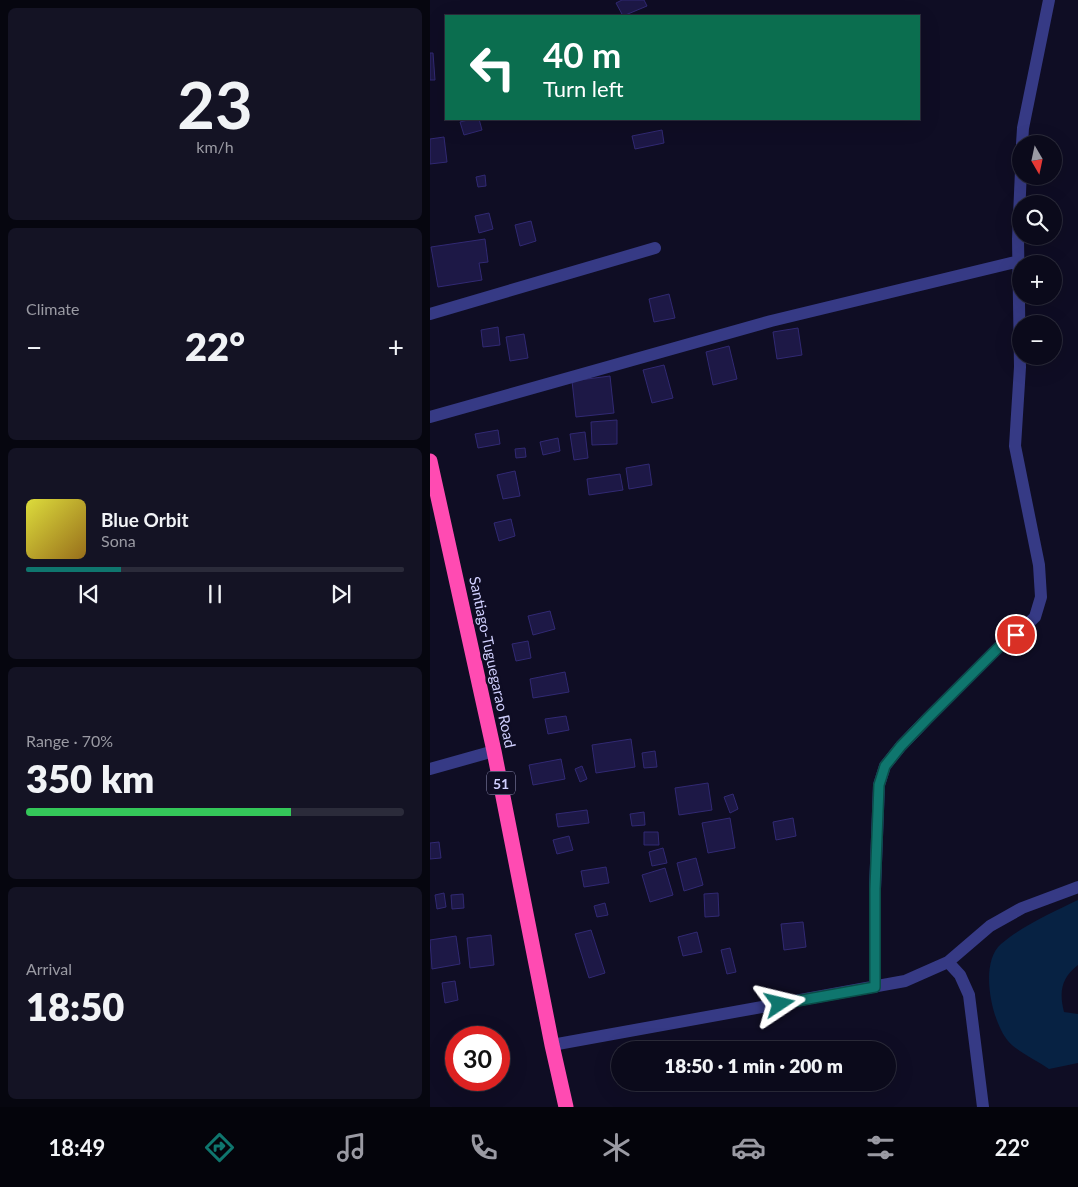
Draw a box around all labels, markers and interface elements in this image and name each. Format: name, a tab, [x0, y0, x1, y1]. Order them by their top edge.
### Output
text: 40 m	[543, 33, 621, 75]
icon: left	[460, 35, 525, 100]
text: 23	[177, 65, 253, 143]
text: Turn left	[543, 75, 624, 102]
north arrow	[1012, 135, 1062, 185]
map controls	[1012, 135, 1062, 365]
text: km/h	[196, 137, 234, 156]
button: search	[1012, 195, 1062, 245]
button: +	[1012, 255, 1062, 305]
text: Climate	[26, 299, 79, 318]
button: −	[1012, 315, 1062, 365]
text: 22°	[185, 323, 245, 369]
text: −	[26, 330, 42, 364]
text: +	[388, 330, 404, 364]
text: Blue Orbit	[101, 508, 189, 531]
text: Sona	[101, 531, 136, 550]
street label: Santiago-Tuguegarao Road	[466, 575, 520, 749]
icon: previous	[75, 580, 103, 608]
icon: pause	[201, 580, 229, 608]
icon: next	[327, 580, 355, 608]
pin	[995, 614, 1037, 656]
icon: arrive	[1002, 621, 1030, 649]
text: Range · 70%	[26, 731, 113, 750]
text: 350 km	[26, 755, 154, 801]
road number: 51	[487, 771, 515, 794]
text: Arrival	[26, 959, 72, 978]
position arrow	[753, 977, 805, 1029]
text: 18:50	[26, 983, 124, 1029]
speed limit sign: 30	[445, 1026, 510, 1091]
text: 18:50 · 1 min · 200 m	[664, 1054, 843, 1077]
icon: directions	[202, 1130, 237, 1165]
icon: music	[334, 1130, 369, 1165]
icon: phone	[466, 1130, 501, 1165]
icon: climate	[599, 1130, 634, 1165]
icon: car	[731, 1130, 766, 1165]
icon: filters	[863, 1130, 898, 1165]
text: 18:49	[49, 1134, 105, 1161]
text: 22°	[995, 1134, 1029, 1161]

